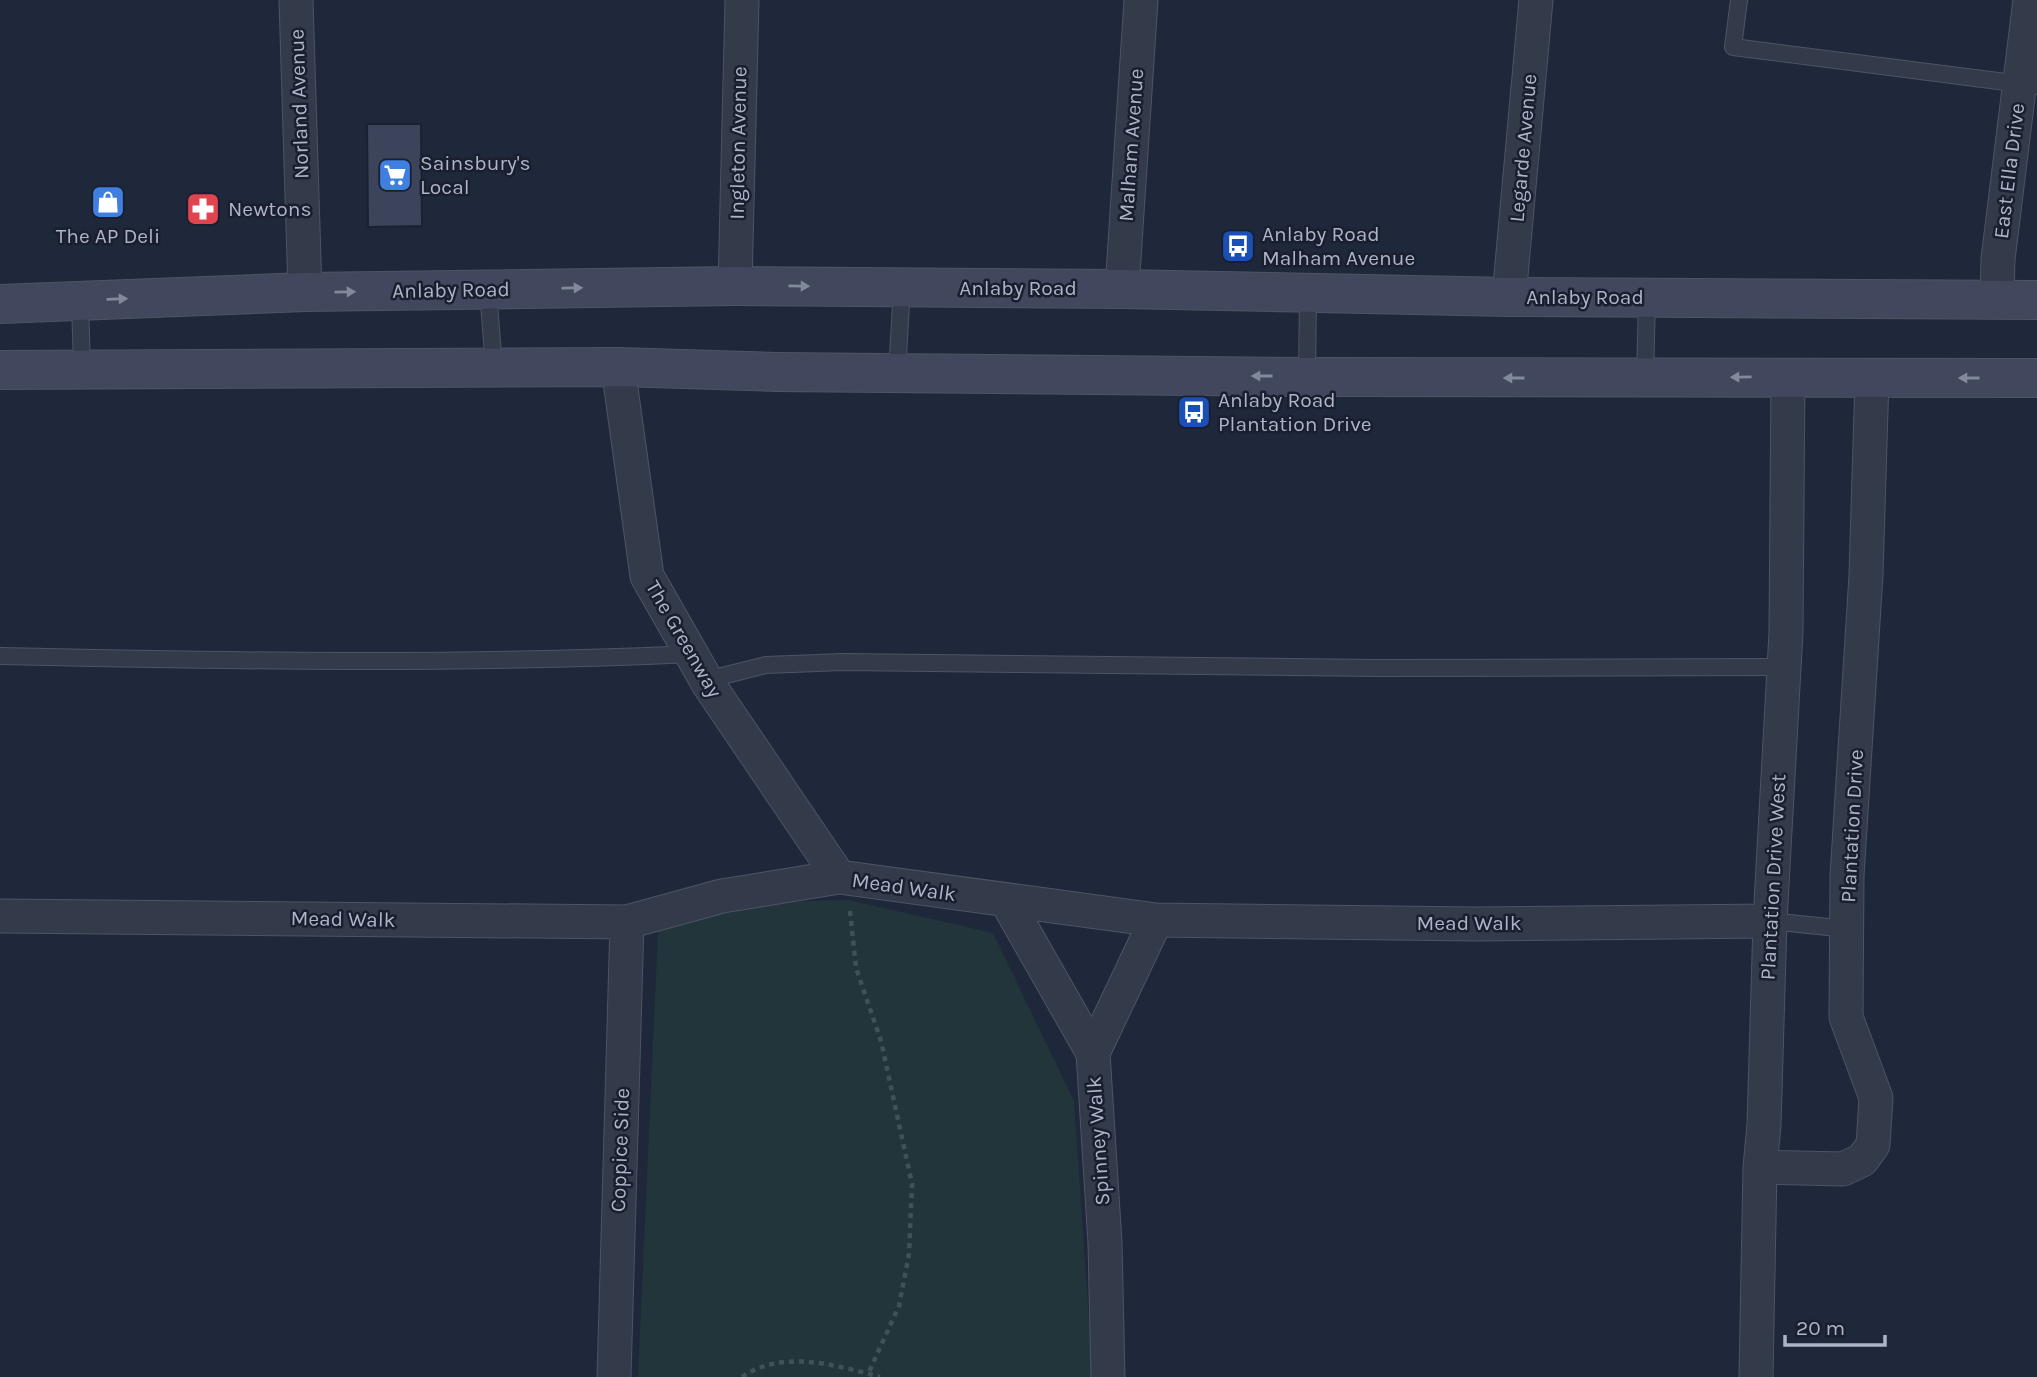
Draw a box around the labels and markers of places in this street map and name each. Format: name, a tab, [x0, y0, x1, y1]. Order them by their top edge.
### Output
place label: Sainsbury's Local	[420, 151, 531, 199]
supermarket icon: Sainsbury's Local	[376, 156, 414, 194]
shop icon: The AP Deli	[89, 183, 127, 221]
pharmacy icon: Newtons	[184, 190, 222, 228]
place label: Newtons	[228, 197, 311, 221]
place label: Anlaby Road Malham Avenue	[1262, 222, 1415, 270]
place label: The AP Deli	[56, 224, 160, 248]
bus stop icon: Anlaby Road Malham Avenue	[1219, 227, 1257, 265]
place label: Anlaby Road Plantation Drive	[1218, 388, 1372, 436]
bus stop icon: Anlaby Road Plantation Drive	[1175, 393, 1213, 431]

